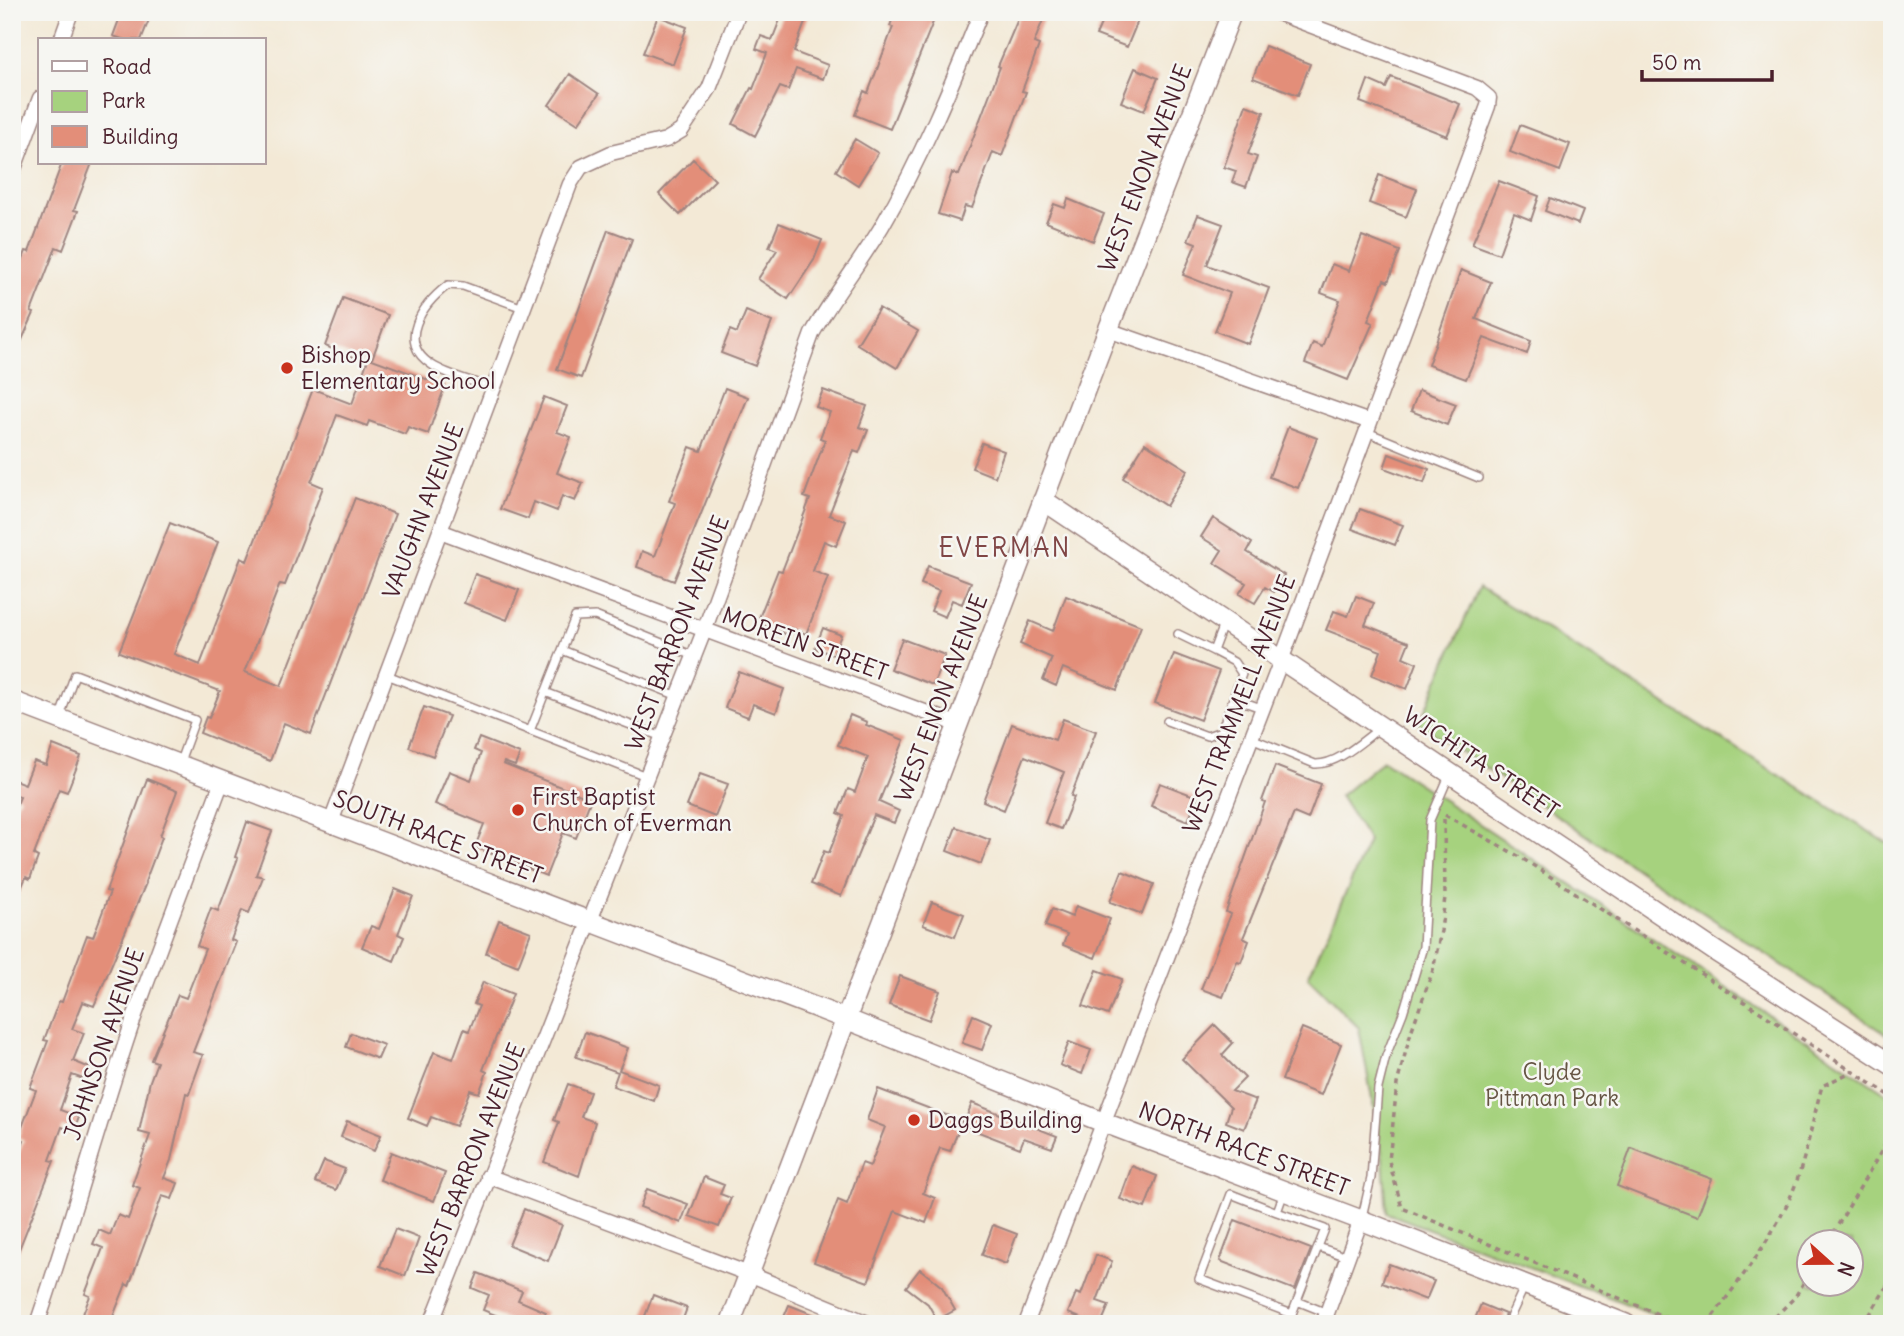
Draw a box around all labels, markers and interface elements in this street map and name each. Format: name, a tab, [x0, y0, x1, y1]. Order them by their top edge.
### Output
legend	[38, 38, 266, 164]
scale bar	[1642, 38, 1771, 82]
text: 50 m	[1652, 49, 1701, 76]
text: Road	[102, 53, 151, 80]
street label: WEST ENON AVENUE	[1092, 60, 1198, 276]
text: Park	[102, 87, 145, 114]
text: Building	[102, 123, 178, 150]
place label: Bishop Elementary School	[301, 340, 495, 395]
marker: Bishop Elementary School	[279, 360, 295, 376]
street label: VAUGHN AVENUE	[376, 419, 469, 603]
street label: WEST BARRON AVENUE	[618, 511, 735, 755]
district label: EVERMAN	[938, 531, 1072, 564]
street label: WEST TRAMMELL AVENUE	[1176, 571, 1301, 837]
street label: WEST ENON AVENUE	[888, 590, 994, 806]
street label: MOREIN STREET	[718, 600, 892, 687]
street label: WICHITA STREET	[1398, 700, 1565, 825]
place label: First Baptist Church of Everman	[532, 782, 732, 837]
street label: SOUTH RACE STREET	[329, 783, 547, 890]
marker: First Baptist Church of Everman	[510, 802, 526, 818]
street label: JOHNSON AVENUE	[57, 944, 150, 1144]
street label: WEST BARRON AVENUE	[410, 1039, 531, 1281]
park label: Clyde Pittman Park	[1485, 1057, 1619, 1112]
street label: NORTH RACE STREET	[1135, 1095, 1354, 1202]
place label: Daggs Building	[928, 1105, 1083, 1134]
marker: Daggs Building	[906, 1112, 922, 1128]
north arrow	[1796, 1228, 1866, 1298]
text: N	[1832, 1259, 1859, 1280]

